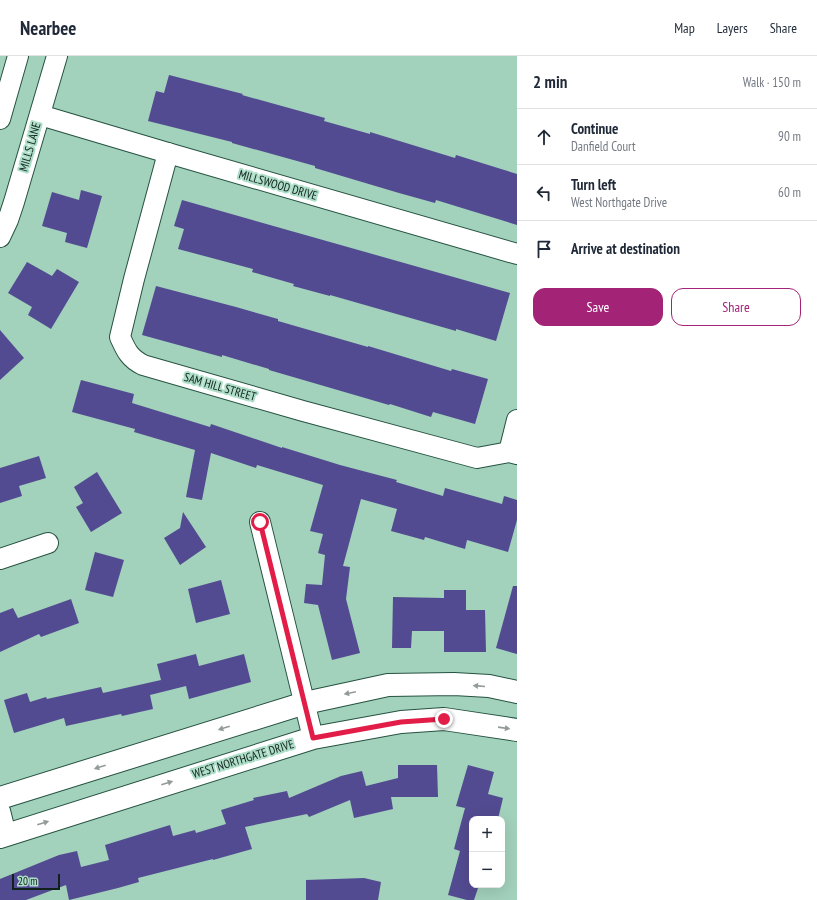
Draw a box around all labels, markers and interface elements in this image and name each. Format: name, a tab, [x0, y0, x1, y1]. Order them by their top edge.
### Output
text: Nearbee	[20, 16, 77, 40]
text: Map	[674, 19, 695, 37]
text: Layers	[717, 19, 748, 37]
text: Share	[770, 19, 797, 37]
text: 2 min	[533, 71, 567, 93]
text: Walk · 150 m	[743, 74, 801, 91]
text: Continue	[571, 119, 618, 138]
street label: MILLS LANE	[15, 121, 44, 173]
icon: ahead	[533, 126, 555, 148]
text: 90 m	[778, 128, 801, 145]
text: Danfield Court	[571, 138, 636, 155]
street label: MILLSWOOD DRIVE	[237, 166, 319, 203]
text: Turn left	[571, 175, 616, 194]
icon: left	[533, 182, 555, 204]
text: 60 m	[778, 184, 801, 201]
text: West Northgate Drive	[571, 194, 667, 211]
icon: arrive	[533, 238, 555, 260]
text: Arrive at destination	[571, 239, 680, 258]
button: Save	[533, 288, 663, 326]
button: Share	[671, 288, 801, 326]
street label: SAM HILL STREET	[182, 369, 258, 404]
route start	[251, 513, 269, 531]
one-way arrow	[473, 682, 485, 689]
one-way arrow	[343, 691, 356, 697]
route end	[435, 710, 453, 728]
one-way arrow	[218, 725, 230, 731]
one-way arrow	[498, 725, 510, 731]
street label: WEST NORTHGATE DRIVE	[190, 736, 295, 781]
one-way arrow	[94, 764, 106, 770]
one-way arrow	[162, 780, 174, 786]
map controls	[469, 816, 505, 888]
button: +	[469, 816, 505, 852]
one-way arrow	[38, 820, 50, 826]
button: −	[469, 852, 505, 888]
scale bar	[12, 872, 60, 891]
text: 20 m	[18, 874, 37, 888]

